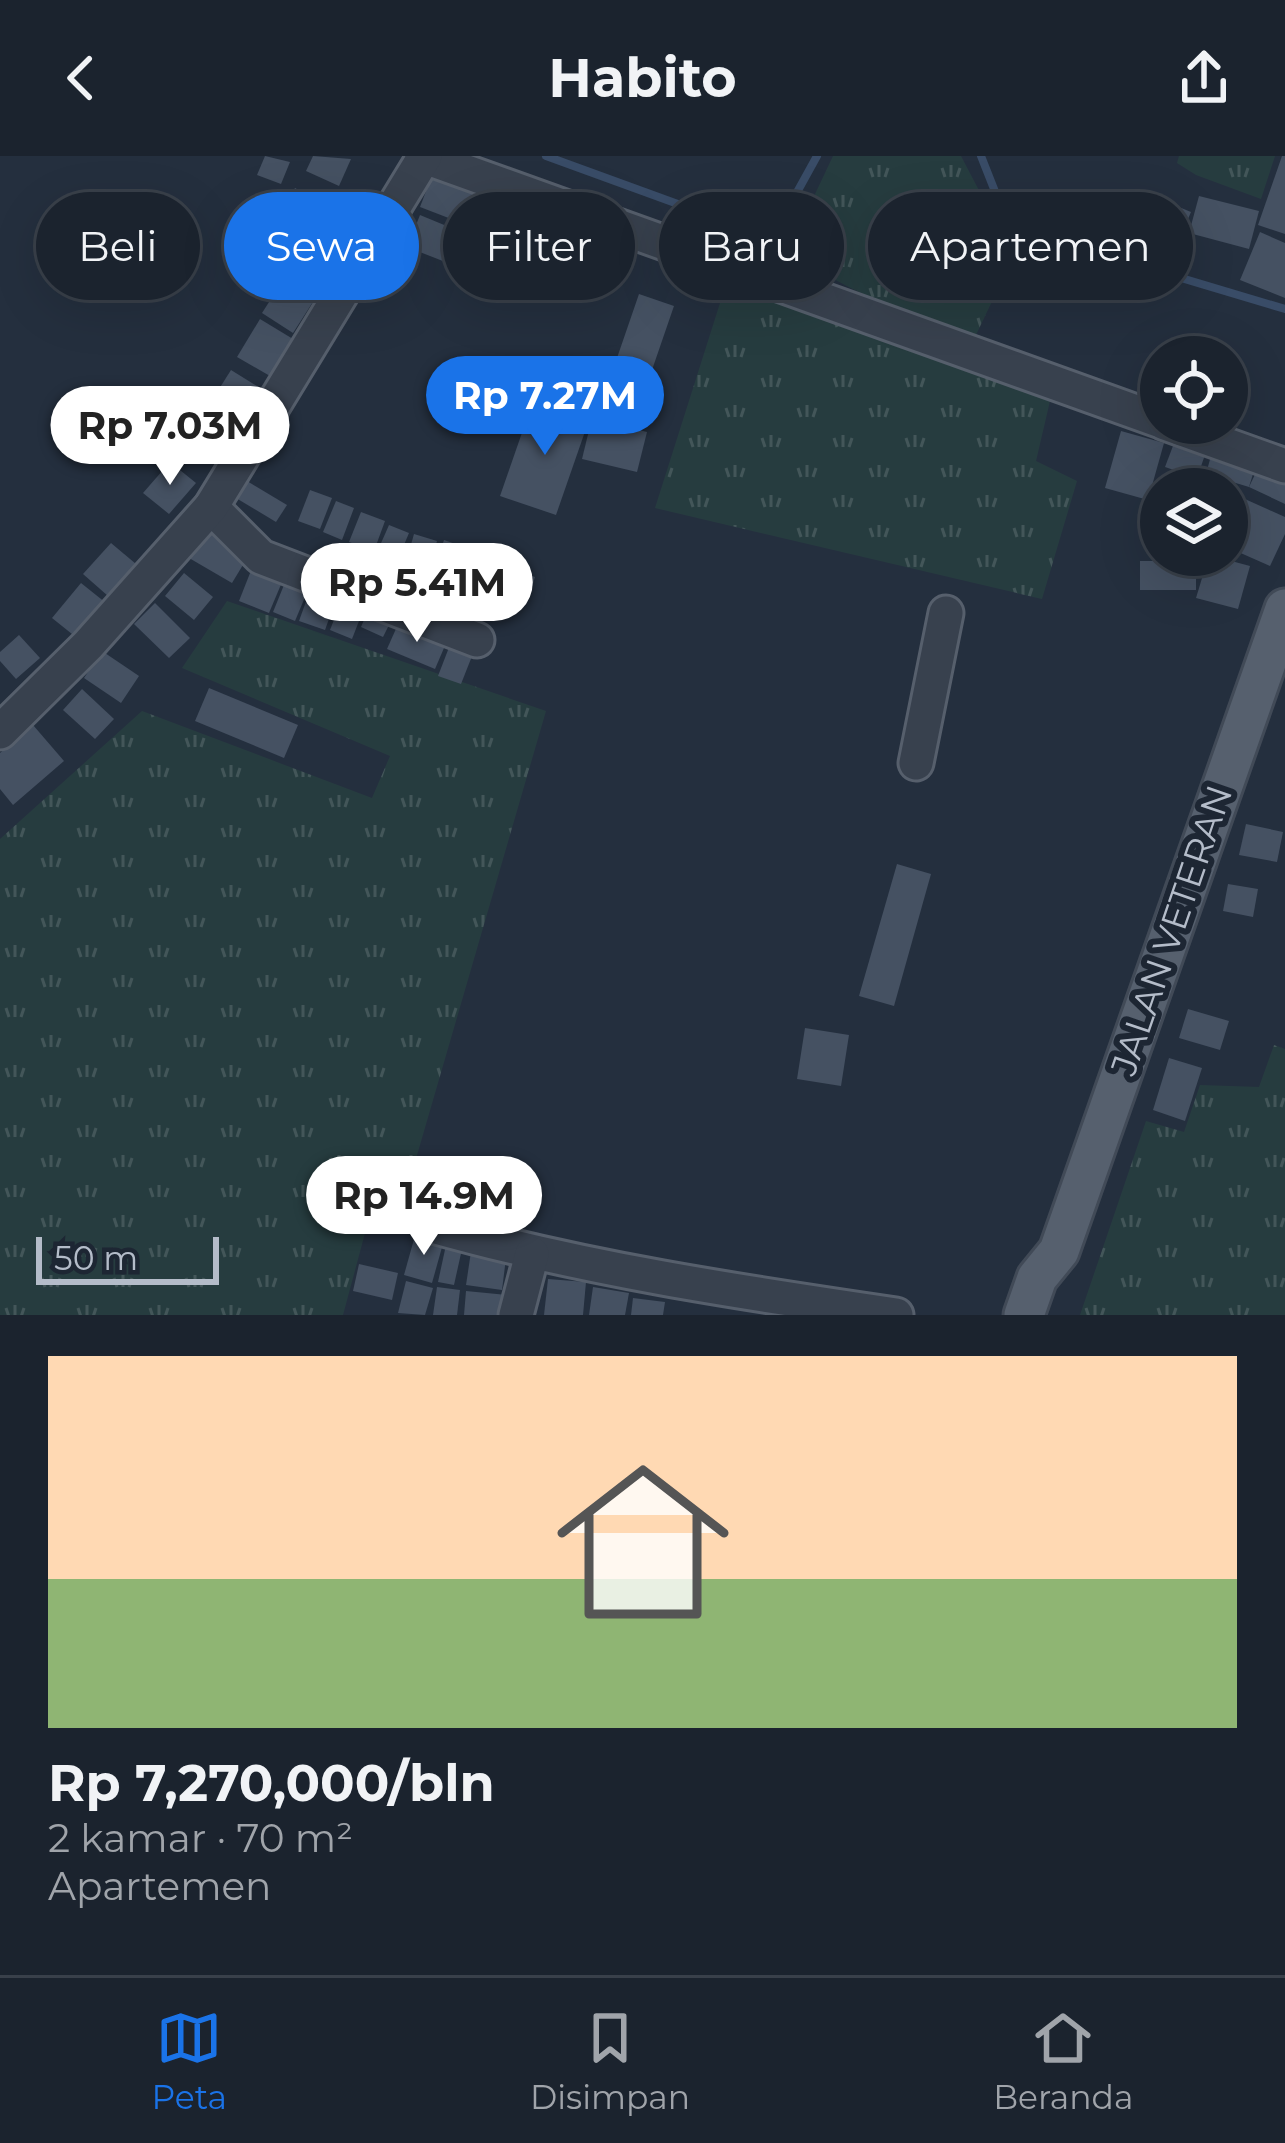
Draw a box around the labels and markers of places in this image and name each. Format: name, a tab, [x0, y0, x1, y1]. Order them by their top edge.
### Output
pin: Rp 7.27M	[421, 356, 669, 458]
pin: Rp 7.03M	[46, 386, 294, 488]
pin: Rp 5.41M	[293, 543, 541, 645]
pin: Rp 14.9M	[300, 1156, 548, 1258]

